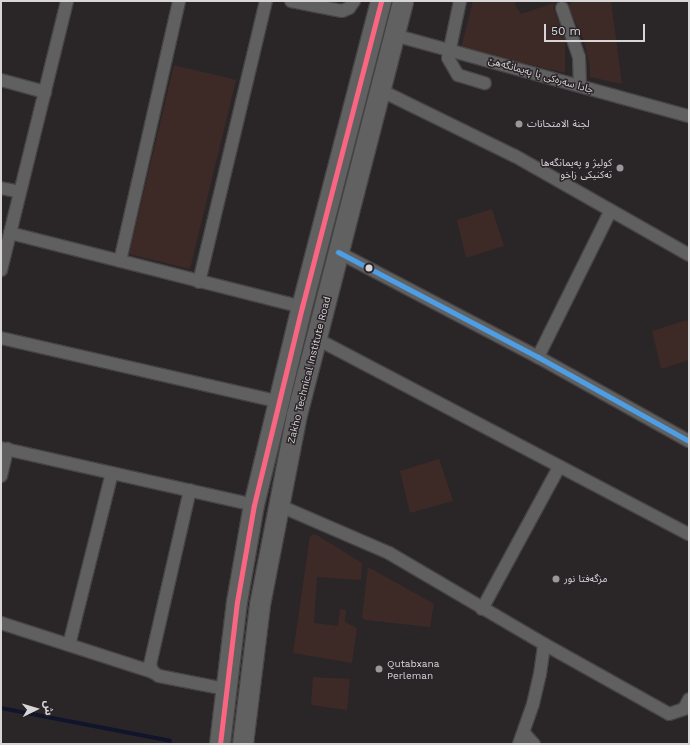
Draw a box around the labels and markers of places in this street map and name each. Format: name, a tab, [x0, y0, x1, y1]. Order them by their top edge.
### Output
place label: لجنة الامتحانات	[527, 118, 590, 130]
marker: لجنة الامتحانات	[514, 119, 524, 129]
place label: كوليژ و په‌يمانگه‌ها ته‌كنيكى زاخو	[541, 156, 612, 180]
marker: كوليژ و په‌يمانگه‌ها ته‌كنيكى زاخو	[615, 163, 625, 173]
unlabelled marker	[364, 263, 374, 273]
place label: مزگەفتا نور	[564, 573, 607, 585]
marker: مزگەفتا نور	[551, 574, 561, 584]
place label: Qutabxana Perleman	[387, 657, 439, 680]
marker: Qutabxana Perleman	[374, 664, 384, 674]

